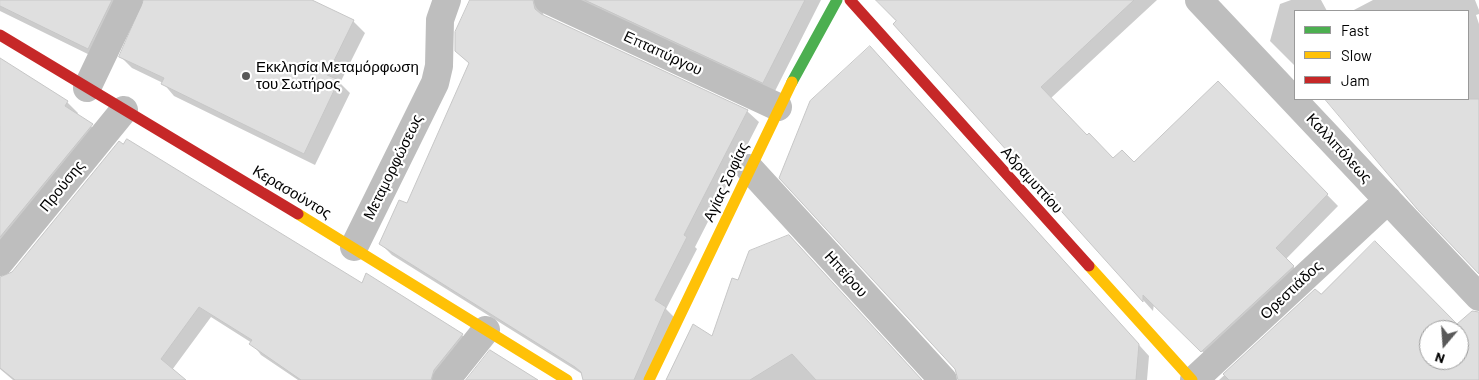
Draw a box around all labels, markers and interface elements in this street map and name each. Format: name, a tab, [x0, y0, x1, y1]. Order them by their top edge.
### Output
legend	[1294, 10, 1469, 100]
text: Fast	[1341, 21, 1369, 39]
street label: Επταπύργου	[621, 27, 705, 79]
text: Slow	[1341, 46, 1372, 64]
place label: Εκκλησία Μεταμόρφωση του Σωτήρος	[256, 58, 419, 93]
marker: Εκκλησία Μεταμόρφωση του Σωτήρος	[240, 70, 252, 82]
text: Jam	[1341, 71, 1370, 89]
street label: Καλλιπόλεως	[1303, 110, 1375, 186]
street label: Μεταμορφώσεως	[360, 111, 426, 223]
street label: Αγίας Σοφίας	[700, 139, 752, 225]
street label: Αδραμυττίου	[997, 143, 1067, 217]
street label: Προύσης	[36, 157, 88, 215]
street label: Κερασούντος	[249, 161, 335, 223]
street label: Ηπείρου	[821, 247, 871, 301]
street label: Ορεστιάδος	[1256, 257, 1326, 323]
north arrow	[1419, 320, 1469, 370]
text: N	[1432, 349, 1447, 368]

